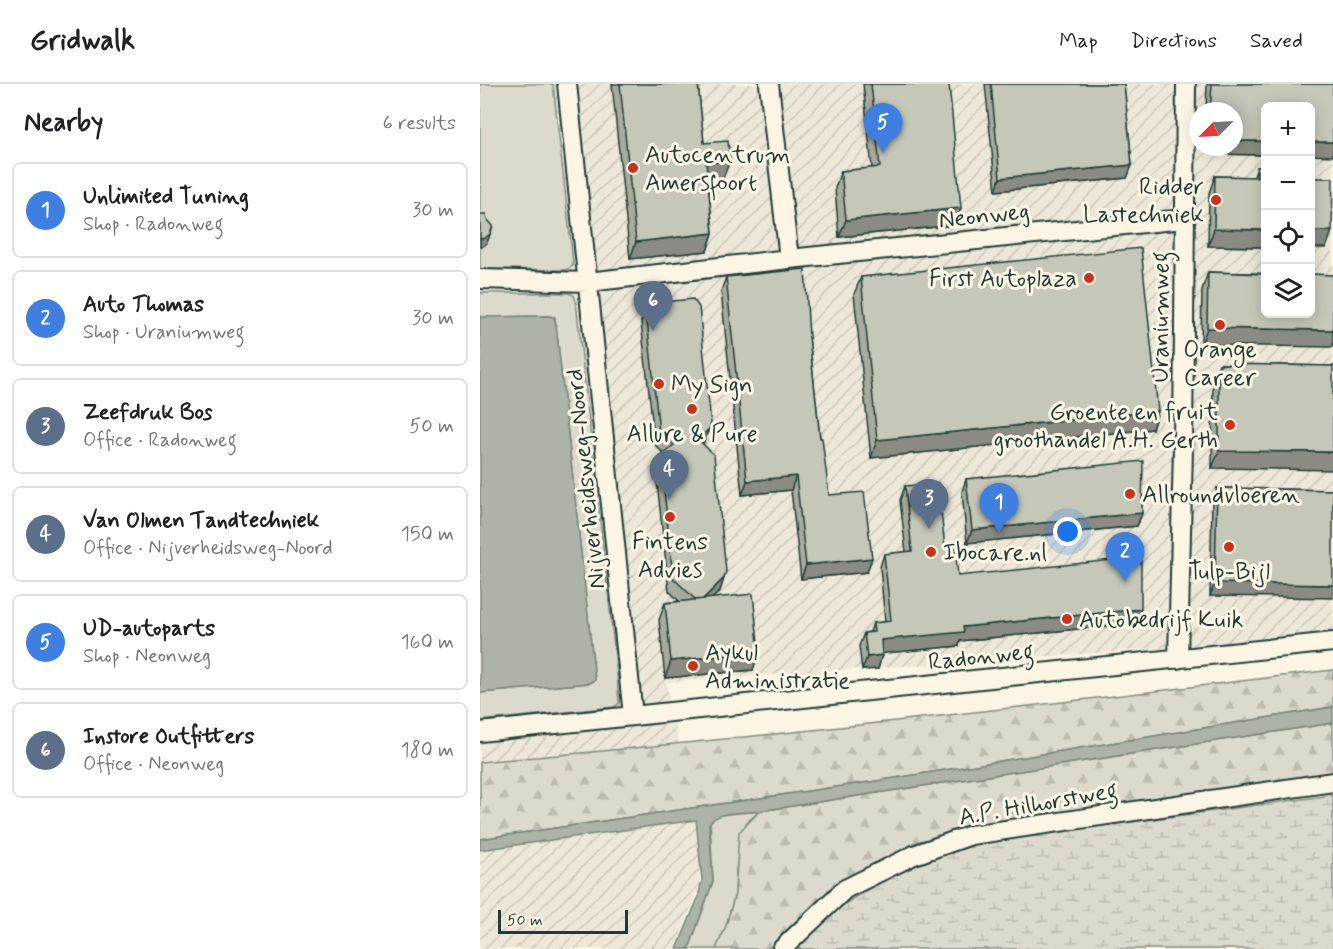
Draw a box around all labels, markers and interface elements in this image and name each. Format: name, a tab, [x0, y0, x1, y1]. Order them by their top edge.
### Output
text: Gridwalk	[30, 23, 135, 60]
text: Map	[1059, 27, 1098, 55]
text: Directions	[1131, 27, 1217, 55]
text: Saved	[1250, 27, 1303, 55]
north arrow	[1189, 102, 1243, 156]
map controls	[1261, 102, 1315, 318]
button: +	[1261, 102, 1315, 156]
pin: 5	[864, 104, 902, 153]
text: Nearby	[24, 106, 103, 140]
text: 6 results	[383, 110, 456, 137]
place label: Autocentrum Amersfoort	[645, 140, 790, 201]
button: −	[1261, 156, 1315, 210]
marker: Autocentrum Amersfoort	[626, 161, 640, 175]
place label: Ridder Lastechniek	[1083, 172, 1204, 231]
text: Unlimited Tuning	[83, 183, 249, 211]
marker: Ridder Lastechniek	[1209, 193, 1223, 207]
street label: Neonweg	[937, 196, 1031, 237]
text: 1	[41, 197, 50, 224]
text: 30 m	[412, 197, 454, 224]
button: locate	[1261, 210, 1315, 264]
text: Shop · Radonweg	[83, 211, 224, 238]
street label: Uraniumweg	[1146, 251, 1180, 383]
place label: First Autoplaza	[929, 264, 1077, 295]
button: layers	[1261, 264, 1315, 318]
marker: First Autoplaza	[1082, 271, 1096, 285]
pin: 6	[634, 282, 672, 331]
text: Auto Thomas	[83, 291, 204, 319]
text: 2	[41, 305, 50, 332]
text: 30 m	[412, 305, 454, 332]
marker: Orange Career	[1213, 318, 1227, 332]
text: Shop · Uraniumweg	[83, 319, 245, 346]
place label: Orange Career	[1183, 335, 1257, 394]
street label: Nijverheidsweg-Noord	[560, 367, 613, 590]
place label: My Sign	[671, 370, 753, 401]
marker: My Sign	[652, 377, 666, 391]
place label: Groente en fruit groothandel A.H. Gerth	[994, 397, 1218, 456]
text: Zeefdruk Bos	[83, 399, 213, 427]
marker: Allure & Pure	[685, 402, 699, 416]
text: 3	[41, 413, 50, 440]
text: 50 m	[409, 413, 454, 440]
marker: Groente en fruit groothandel A.H. Gerth	[1223, 418, 1237, 432]
place label: Allure & Pure	[627, 419, 757, 450]
text: Office · Radonweg	[83, 427, 237, 454]
pin: 4	[650, 450, 688, 500]
pin: 3	[910, 480, 948, 529]
place label: Allroundvloeren	[1142, 480, 1300, 511]
pin: 1	[980, 484, 1018, 533]
marker: Allroundvloeren	[1123, 487, 1137, 501]
text: Van Olmen Tandtechniek	[83, 507, 319, 535]
marker: Fintens Advies	[663, 510, 677, 524]
your location	[1053, 517, 1082, 546]
text: 4	[40, 521, 51, 548]
text: 150 m	[401, 521, 454, 548]
place label: Fintens Advies	[632, 527, 708, 586]
pin: 2	[1106, 532, 1144, 582]
text: Office · Nijverheidsweg-Noord	[83, 535, 333, 562]
place label: Ibocare.nl	[943, 538, 1047, 569]
marker: Tulp-Bijl	[1222, 540, 1236, 554]
marker: Ibocare.nl	[924, 545, 938, 559]
place label: Tulp-Bijl	[1188, 557, 1270, 588]
place label: Autobedrijf Kuik	[1079, 605, 1244, 636]
marker: Autobedrijf Kuik	[1060, 612, 1074, 626]
text: UD-autoparts	[83, 615, 215, 643]
text: 5	[40, 629, 52, 656]
text: 160 m	[401, 629, 454, 656]
street label: Radonweg	[927, 637, 1036, 681]
place label: Aykul Administratie	[705, 638, 850, 697]
text: Shop · Neonweg	[83, 643, 211, 670]
marker: Aykul Administratie	[686, 659, 700, 673]
text: Instore Outfitters	[83, 723, 254, 751]
text: 6	[40, 737, 51, 764]
text: 180 m	[401, 737, 454, 764]
text: Office · Neonweg	[83, 751, 224, 778]
street label: A.P. Hilhorstweg	[956, 775, 1121, 837]
scale bar	[498, 907, 628, 934]
text: 50 m	[507, 910, 543, 931]

